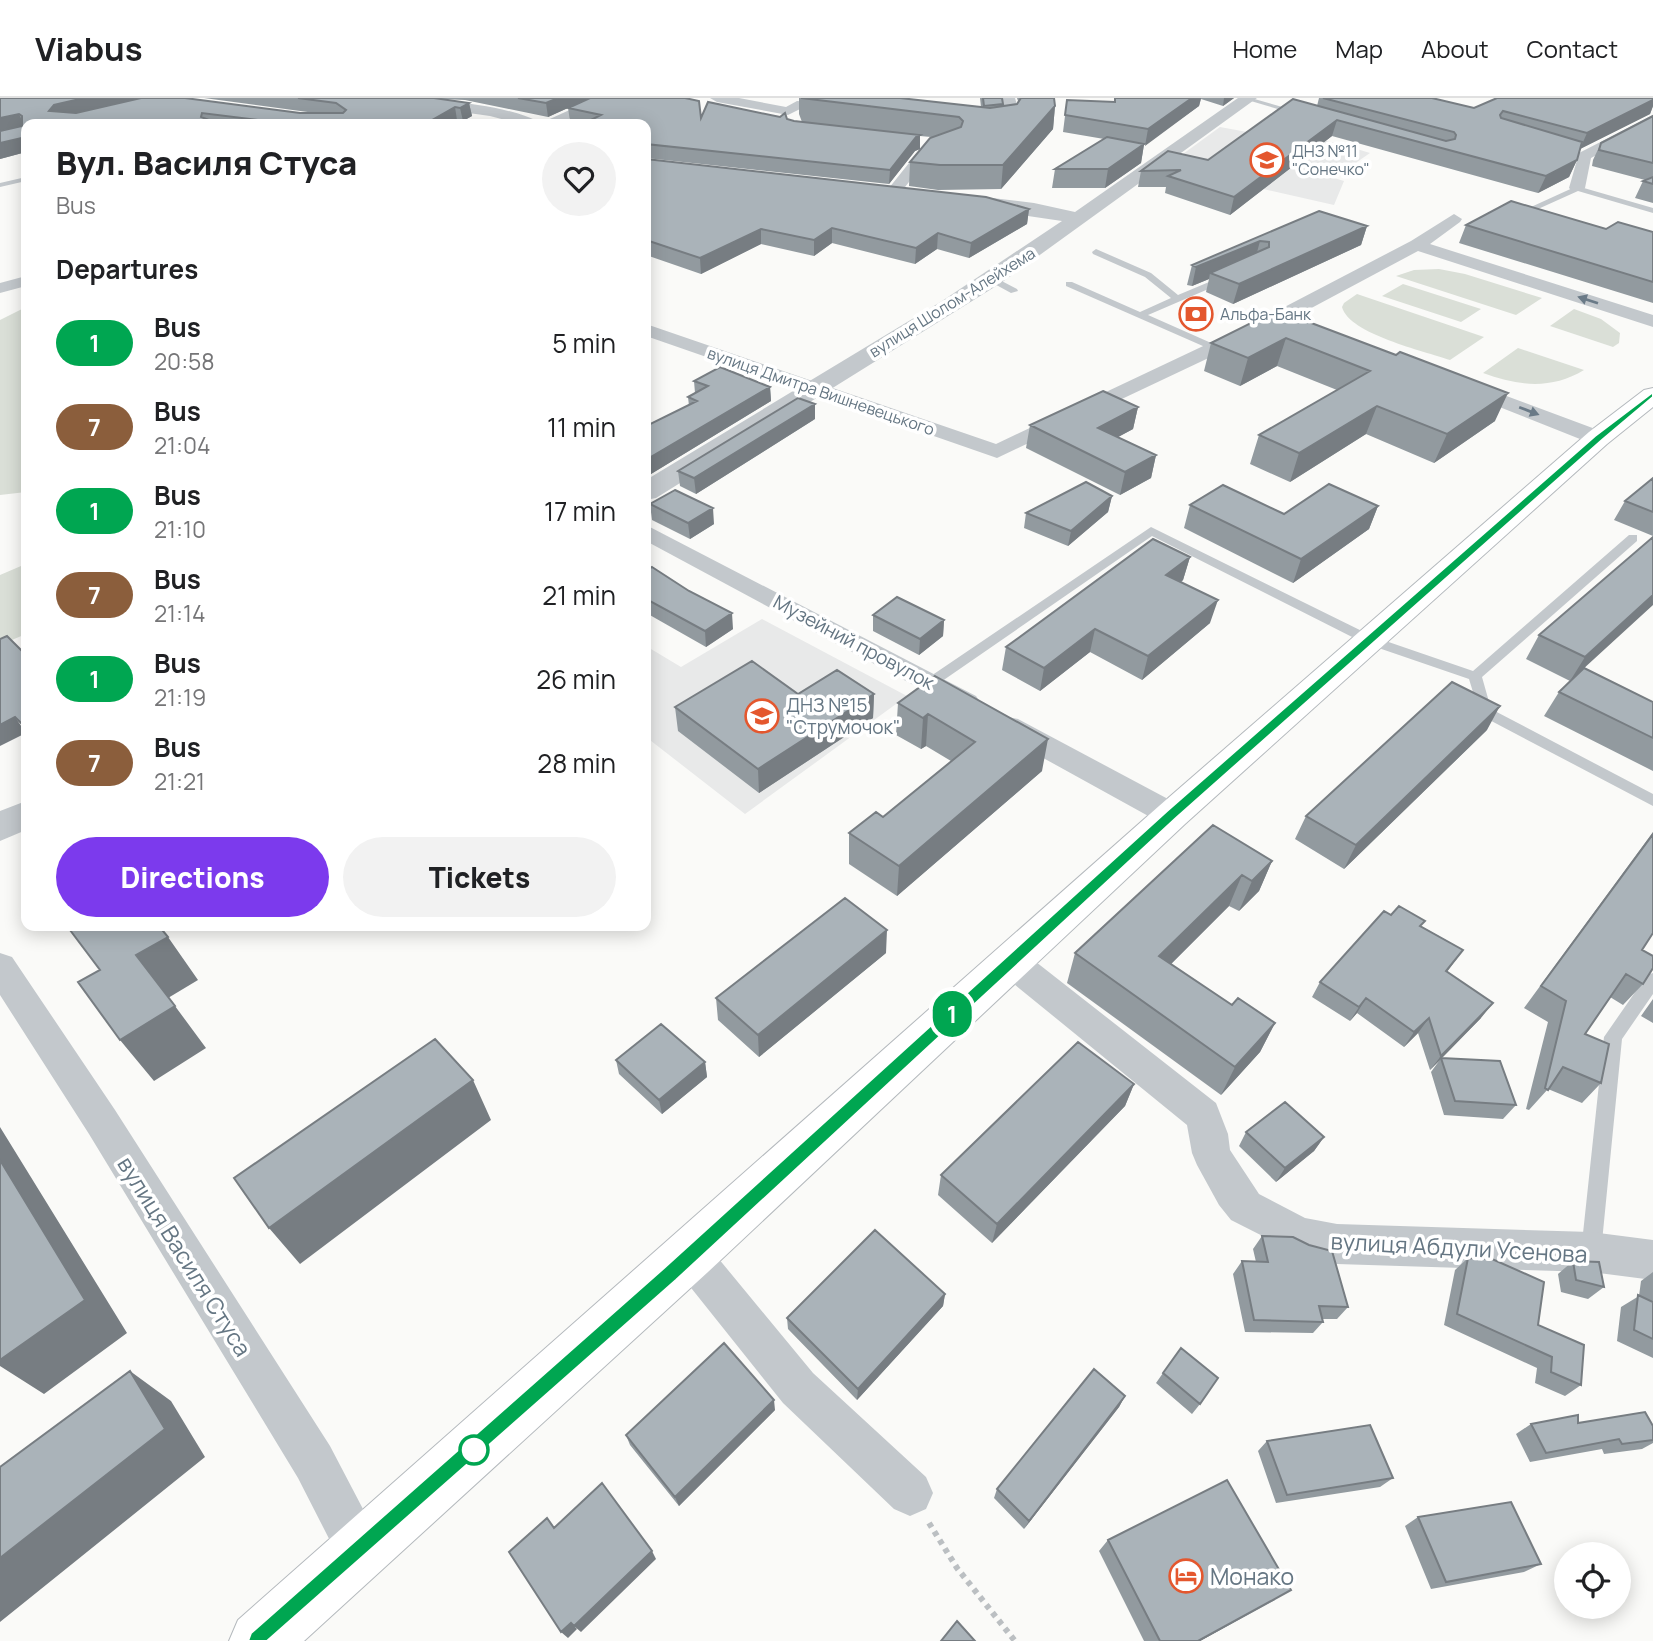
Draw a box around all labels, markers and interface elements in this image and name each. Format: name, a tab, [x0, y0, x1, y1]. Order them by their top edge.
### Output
text: Viabus	[35, 26, 143, 71]
text: Home	[1232, 32, 1297, 65]
text: Map	[1335, 32, 1383, 65]
text: About	[1421, 32, 1489, 65]
text: Contact	[1527, 32, 1618, 65]
text: Вул. Василя Стуса	[56, 140, 357, 185]
place label: ДНЗ №11 "Сонечко"	[1292, 140, 1370, 180]
school or university icon: ДНЗ №11 "Сонечко"	[1248, 141, 1286, 179]
button: heart	[542, 142, 616, 216]
text: Bus	[56, 189, 96, 221]
street label: вулиця Шолом-Алейхема	[865, 242, 1039, 362]
text: Departures	[56, 251, 198, 287]
one-way arrow	[1577, 294, 1598, 305]
bank icon: Альфа-Банк	[1177, 295, 1215, 333]
place label: Альфа-Банк	[1220, 303, 1312, 325]
text: Bus	[154, 309, 201, 345]
text: 5 min	[552, 325, 616, 361]
text: 1	[89, 326, 100, 359]
street label: вулиця Дмитра Вишневецького	[705, 342, 937, 440]
text: 20:58	[154, 345, 215, 377]
text: Bus	[154, 393, 201, 429]
one-way arrow	[1518, 405, 1539, 416]
text: 11 min	[547, 409, 616, 445]
text: 7	[88, 410, 101, 443]
text: 21:04	[154, 429, 211, 461]
text: Bus	[154, 477, 201, 513]
text: 17 min	[544, 493, 616, 529]
text: 1	[89, 494, 100, 527]
text: 21:10	[154, 513, 206, 545]
text: Bus	[154, 561, 201, 597]
text: 21 min	[542, 577, 616, 613]
text: 7	[88, 578, 101, 611]
street label: Музейний провулок	[769, 589, 940, 696]
text: 21:14	[154, 597, 206, 629]
text: Bus	[154, 645, 201, 681]
text: 26 min	[536, 661, 616, 697]
text: 1	[89, 662, 100, 695]
text: 21:19	[154, 681, 206, 713]
place label: ДНЗ №15 "Струмочок"	[786, 692, 900, 740]
school or university icon: ДНЗ №15 "Струмочок"	[743, 697, 781, 735]
text: Bus	[154, 729, 201, 765]
text: 28 min	[537, 745, 616, 781]
text: 7	[88, 746, 101, 779]
text: 21:21	[154, 765, 205, 797]
button: Directions	[56, 837, 329, 917]
button: Tickets	[343, 837, 616, 917]
line badge: 1	[929, 991, 975, 1037]
text: 1	[947, 997, 957, 1030]
street label: вулиця Василя Стуса	[110, 1150, 260, 1362]
street label: вулиця Абдули Усенова	[1330, 1224, 1588, 1270]
unlabelled marker	[459, 1435, 489, 1465]
map controls	[1554, 1542, 1631, 1619]
button: locate	[1554, 1542, 1631, 1619]
hotel icon: Монако	[1167, 1557, 1205, 1595]
place label: Монако	[1210, 1560, 1294, 1592]

